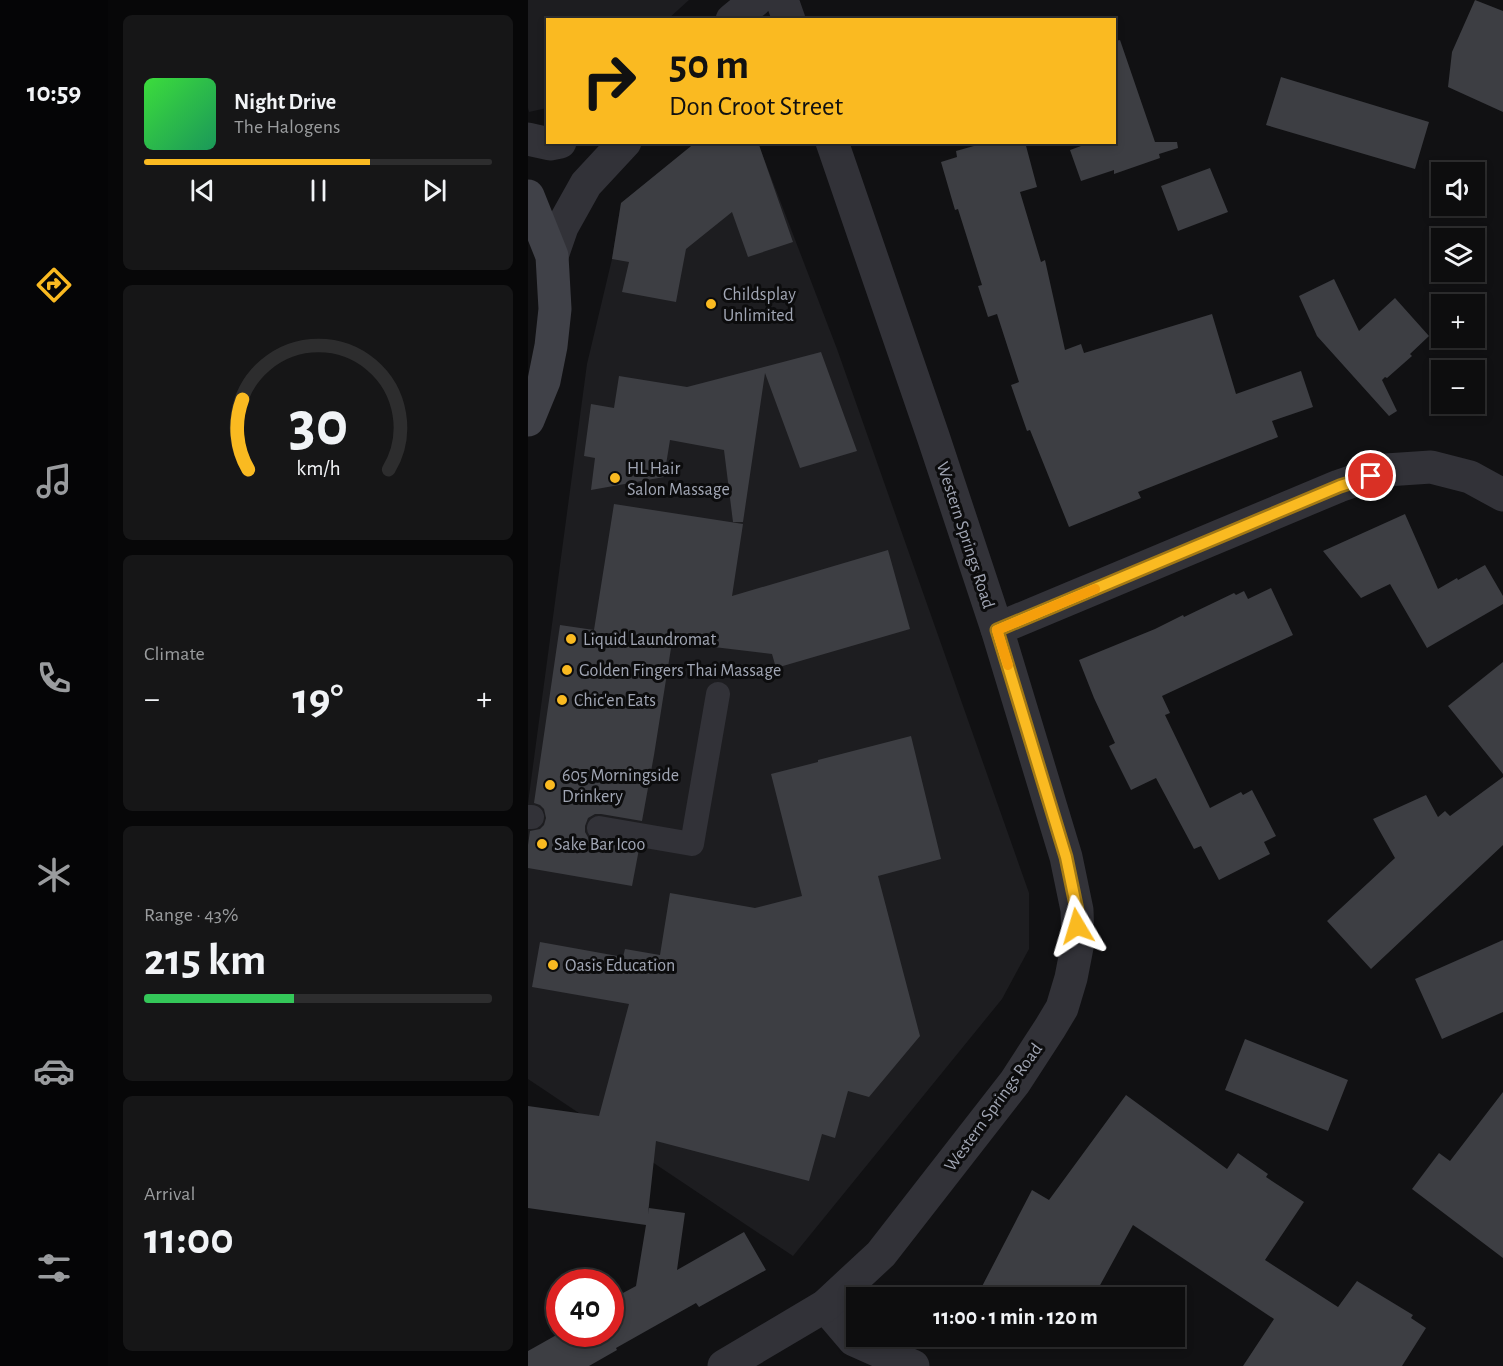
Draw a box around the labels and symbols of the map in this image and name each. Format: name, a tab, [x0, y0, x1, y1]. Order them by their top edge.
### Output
place label: Childsplay Unlimited	[723, 286, 796, 325]
marker: Childsplay Unlimited	[704, 297, 718, 311]
pin	[1345, 450, 1396, 501]
place label: HL Hair Salon Massage	[627, 460, 730, 499]
street label: Western Springs Road	[933, 460, 997, 611]
marker: HL Hair Salon Massage	[608, 471, 622, 485]
place label: Liquid Laundromat	[583, 631, 716, 649]
marker: Liquid Laundromat	[564, 632, 578, 646]
place label: Golden Fingers Thai Massage	[579, 662, 781, 680]
marker: Golden Fingers Thai Massage	[560, 663, 574, 677]
place label: Chic'en Eats	[574, 692, 656, 710]
marker: Chic'en Eats	[555, 693, 569, 707]
place label: 605 Morningside Drinkery	[562, 767, 679, 806]
marker: 605 Morningside Drinkery	[543, 778, 557, 792]
place label: Sake Bar Icoo	[554, 836, 645, 854]
marker: Sake Bar Icoo	[535, 837, 549, 851]
position arrow	[1045, 894, 1109, 958]
place label: Oasis Education	[565, 957, 675, 975]
marker: Oasis Education	[546, 958, 560, 972]
street label: Western Springs Road	[941, 1040, 1046, 1175]
speed limit sign: 40	[546, 1269, 624, 1347]

